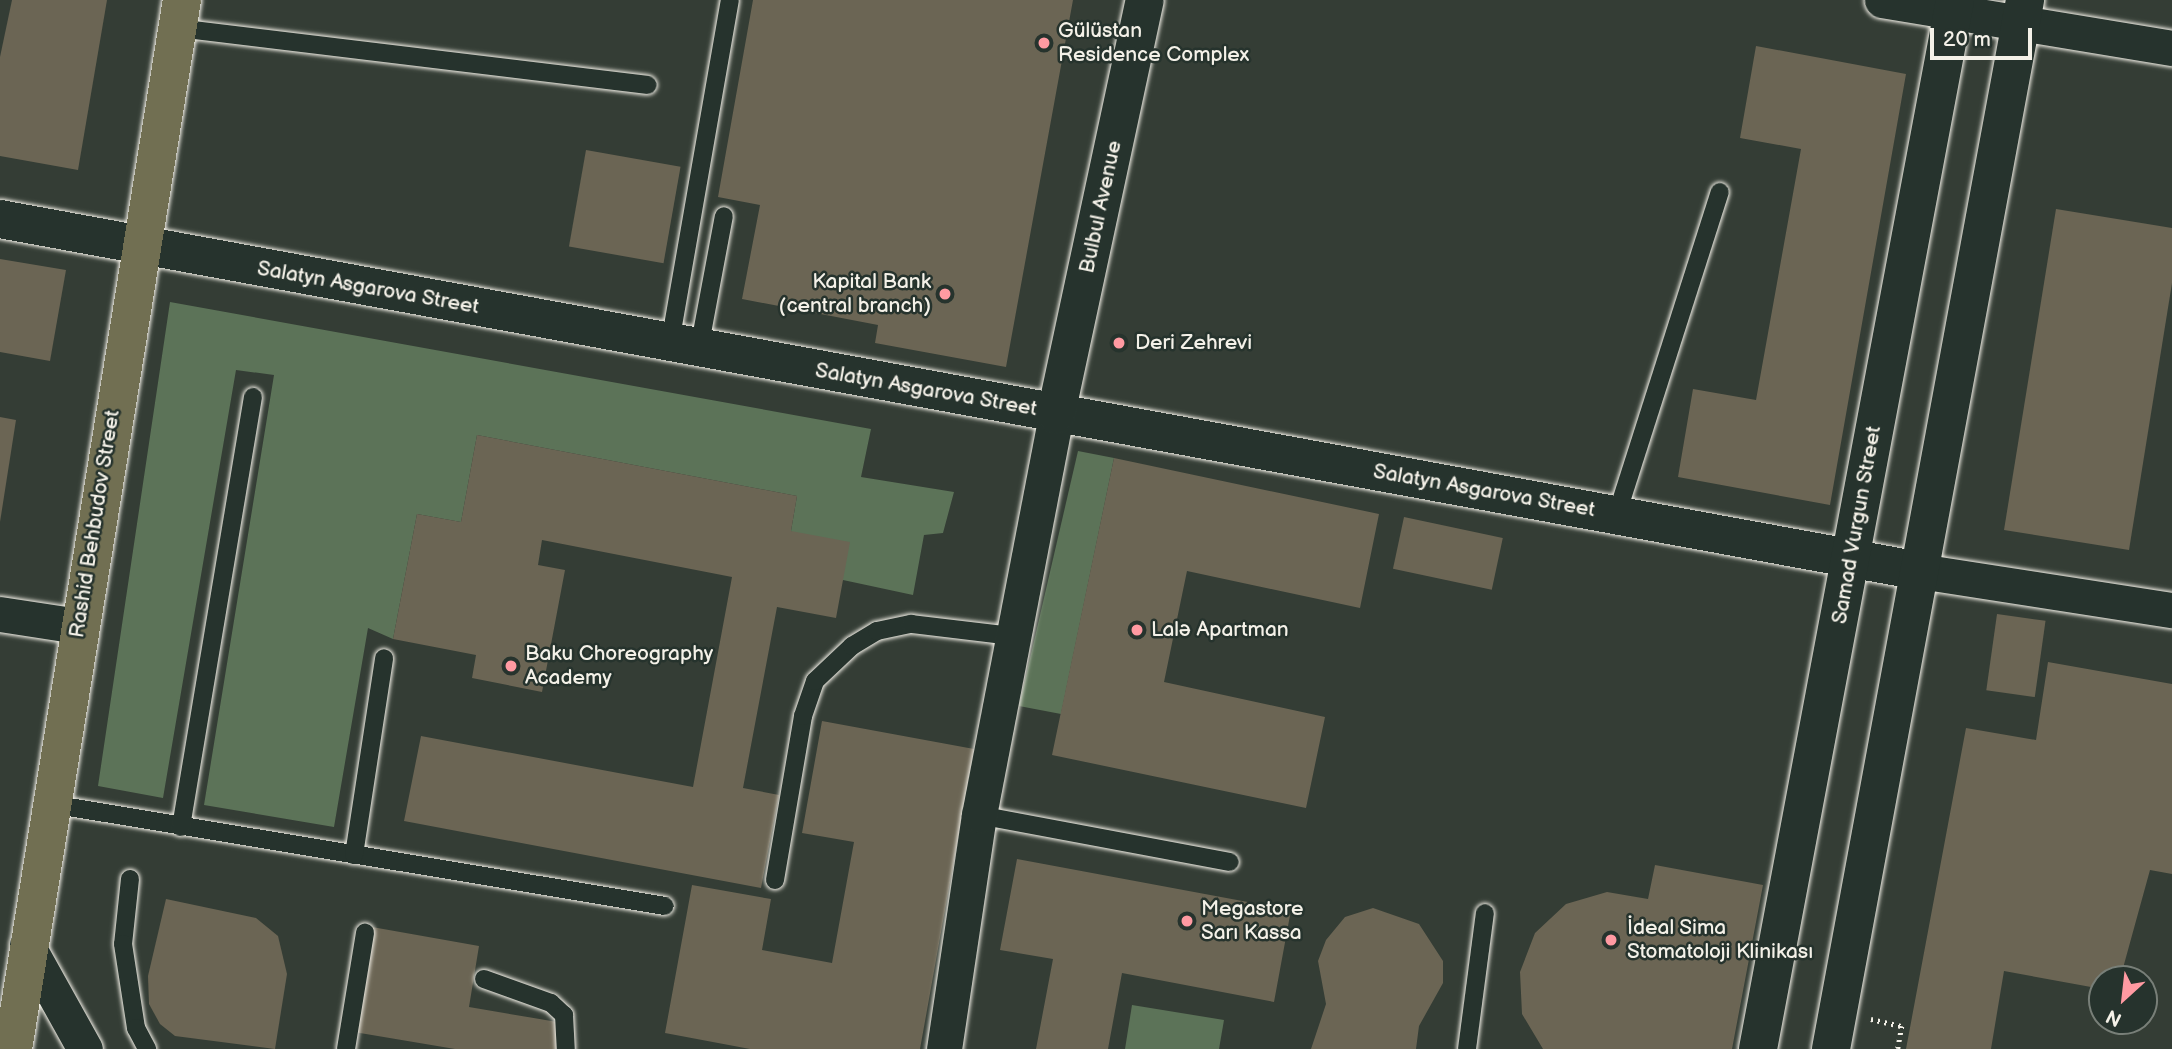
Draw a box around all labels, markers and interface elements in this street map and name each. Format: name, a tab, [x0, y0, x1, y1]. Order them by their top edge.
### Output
scale bar	[1934, 14, 2036, 58]
place label: Gülüstan Residence Complex	[1058, 18, 1249, 68]
text: 20 m	[1943, 27, 1991, 52]
marker: Gülüstan Residence Complex	[1036, 35, 1052, 51]
street label: Bulbul Avenue	[1075, 138, 1127, 276]
street label: Salatyn Asgarova Street	[255, 256, 481, 320]
place label: Kapital Bank (central branch)	[779, 269, 931, 319]
marker: Kapital Bank (central branch)	[937, 286, 953, 302]
place label: Deri Zehrevi	[1135, 330, 1252, 356]
marker: Deri Zehrevi	[1109, 333, 1129, 353]
street label: Salatyn Asgarova Street	[813, 358, 1039, 422]
street label: Rashid Behbudov Street	[65, 408, 125, 640]
street label: Samad Vurgun Street	[1827, 424, 1887, 626]
street label: Salatyn Asgarova Street	[1371, 459, 1597, 523]
place label: Lalә Apartman	[1151, 617, 1289, 643]
marker: Lalә Apartman	[1129, 622, 1145, 638]
place label: Baku Choreography Academy	[525, 641, 713, 691]
marker: Baku Choreography Academy	[503, 658, 519, 674]
place label: Megastore Sarı Kassa	[1201, 896, 1303, 946]
marker: Megastore Sarı Kassa	[1179, 913, 1195, 929]
place label: İdeal Sima Stomatoloji Klinikası	[1627, 915, 1813, 965]
marker: İdeal Sima Stomatoloji Klinikası	[1601, 930, 1621, 950]
north arrow	[2088, 965, 2158, 1035]
text: N	[2103, 1004, 2126, 1031]

